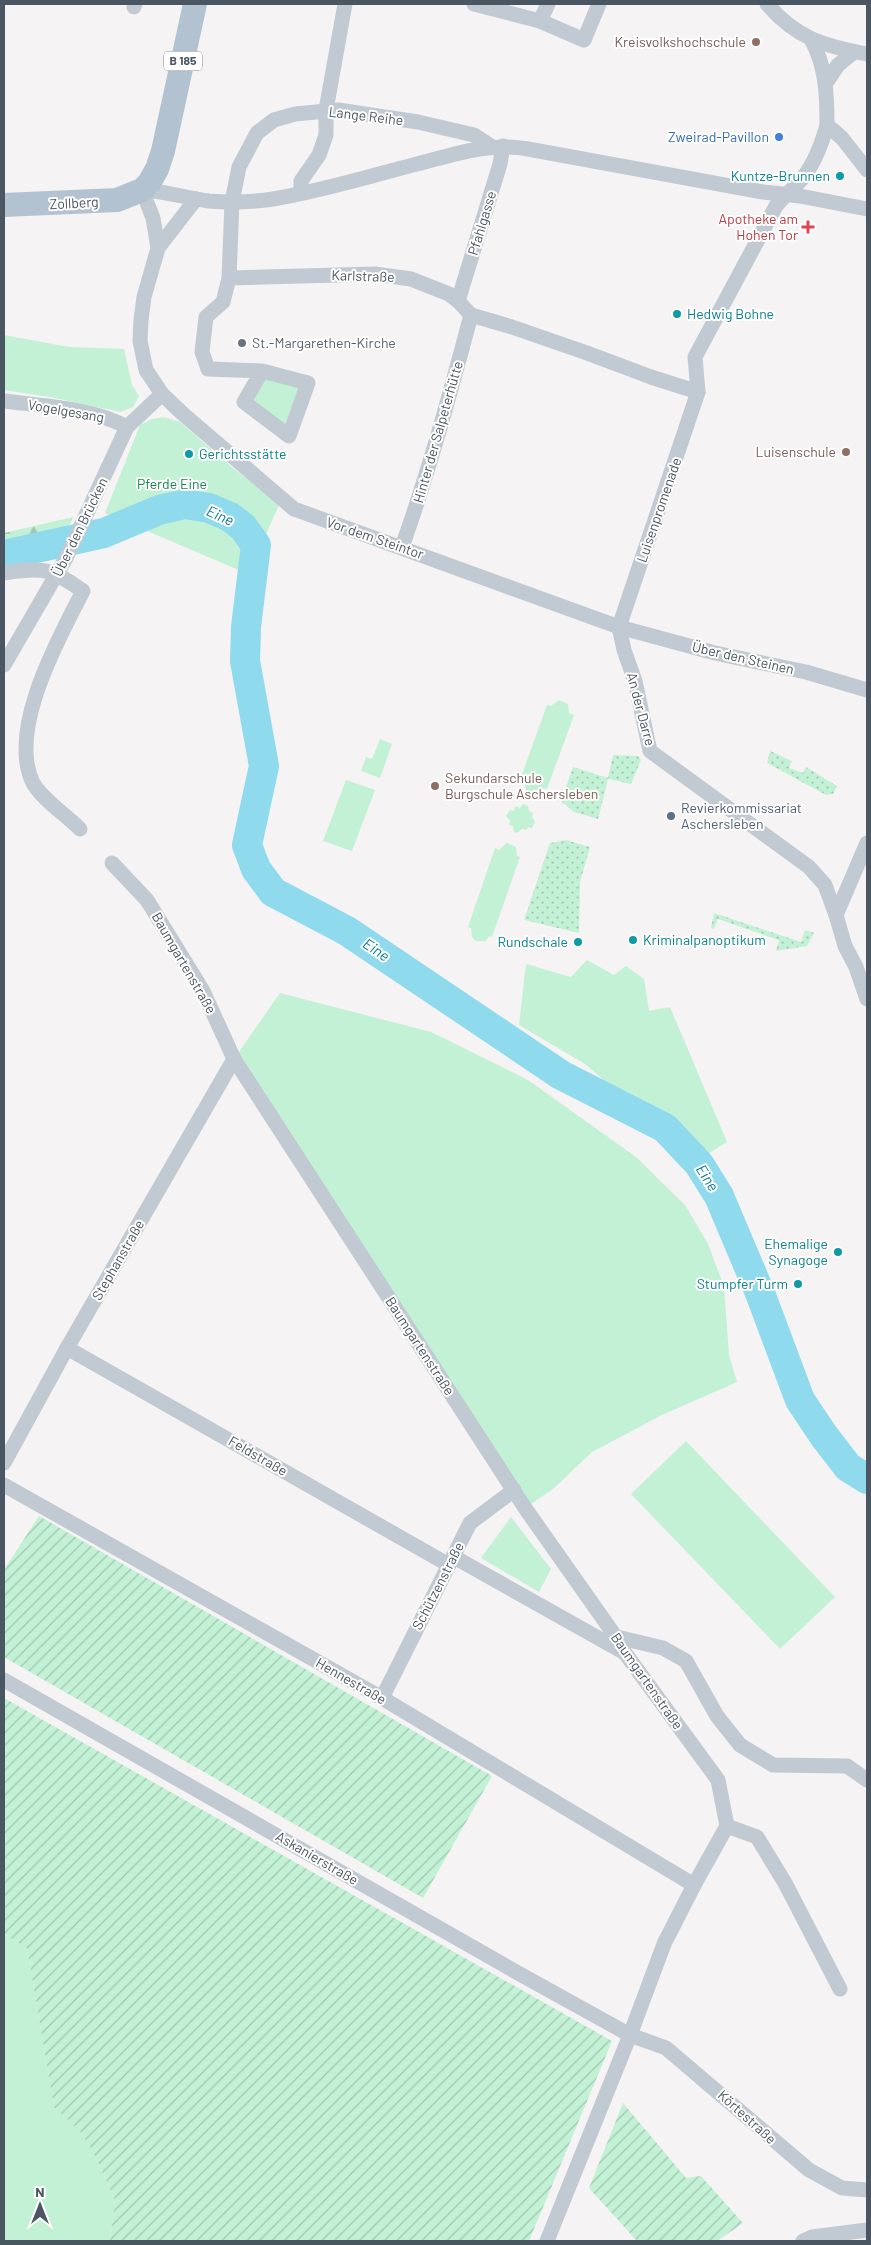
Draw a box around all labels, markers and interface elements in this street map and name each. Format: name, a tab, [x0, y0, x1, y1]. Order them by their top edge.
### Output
place label: Kreisvolkshochschule	[614, 33, 746, 50]
marker: Kreisvolkshochschule	[750, 36, 762, 48]
road number: B 185	[164, 51, 202, 70]
street label: Lange Reihe	[328, 103, 404, 129]
place label: Zweirad-Pavillon	[668, 128, 769, 145]
marker: Zweirad-Pavillon	[773, 131, 785, 143]
place label: Kuntze-Brunnen	[731, 167, 830, 184]
marker: Kuntze-Brunnen	[834, 170, 846, 182]
street label: Pfahlgasse	[464, 189, 499, 257]
street label: Zollberg	[49, 193, 99, 212]
place label: Apotheke am Hohen Tor	[719, 210, 798, 243]
marker: Apotheke am Hohen Tor	[802, 221, 814, 233]
street label: Karlstraße	[331, 266, 395, 285]
place label: Hedwig Bohne	[687, 305, 774, 322]
marker: Hedwig Bohne	[671, 308, 683, 320]
place label: St.-Margarethen-Kirche	[252, 334, 396, 351]
marker: St.-Margarethen-Kirche	[236, 337, 248, 349]
street label: Hinter der Salpeterhütte	[409, 359, 466, 505]
street label: Vogelgesang	[27, 395, 106, 426]
place label: Luisenschule	[755, 443, 836, 460]
place label: Gerichtsstätte	[199, 445, 287, 462]
marker: Luisenschule	[840, 446, 852, 458]
marker: Gerichtsstätte	[183, 448, 195, 460]
street label: Luisenpromenade	[633, 455, 684, 565]
street label: Über den Brücken	[48, 475, 111, 579]
park label: Pferde Eine	[137, 475, 207, 492]
water label: Eine	[204, 501, 237, 529]
street label: Vor dem Steintor	[324, 513, 426, 562]
street label: Über den Steinen	[691, 638, 796, 677]
street label: An der Darre	[624, 670, 659, 747]
place label: Sekundarschule Burgschule Aschersleben	[445, 769, 598, 802]
marker: Sekundarschule Burgschule Aschersleben	[429, 780, 441, 792]
place label: Revierkommissariat Aschersleben	[681, 799, 802, 832]
marker: Revierkommissariat Aschersleben	[665, 810, 677, 822]
street label: Baumgartenstraße	[149, 909, 220, 1016]
place label: Kriminalpanoptikum	[643, 931, 766, 948]
place label: Rundschale	[497, 933, 568, 950]
water label: Eine	[360, 934, 393, 965]
marker: Kriminalpanoptikum	[627, 934, 639, 946]
marker: Rundschale	[572, 936, 584, 948]
water label: Eine	[693, 1161, 723, 1194]
street label: Stephanstraße	[88, 1217, 147, 1303]
place label: Ehemalige Synagoge	[764, 1235, 828, 1268]
marker: Ehemalige Synagoge	[832, 1246, 844, 1258]
place label: Stumpfer Turm	[697, 1275, 788, 1292]
marker: Stumpfer Turm	[792, 1278, 804, 1290]
street label: Baumgartenstraße	[382, 1293, 459, 1398]
street label: Feldstraße	[226, 1432, 291, 1479]
street label: Schützenstraße	[408, 1539, 467, 1632]
street label: Baumgartenstraße	[608, 1629, 687, 1732]
street label: Hennestraße	[313, 1654, 389, 1707]
street label: Askanierstraße	[273, 1827, 361, 1888]
street label: Körtestraße	[715, 2086, 780, 2147]
north arrow	[15, 2180, 65, 2230]
text: N	[35, 2183, 45, 2200]

